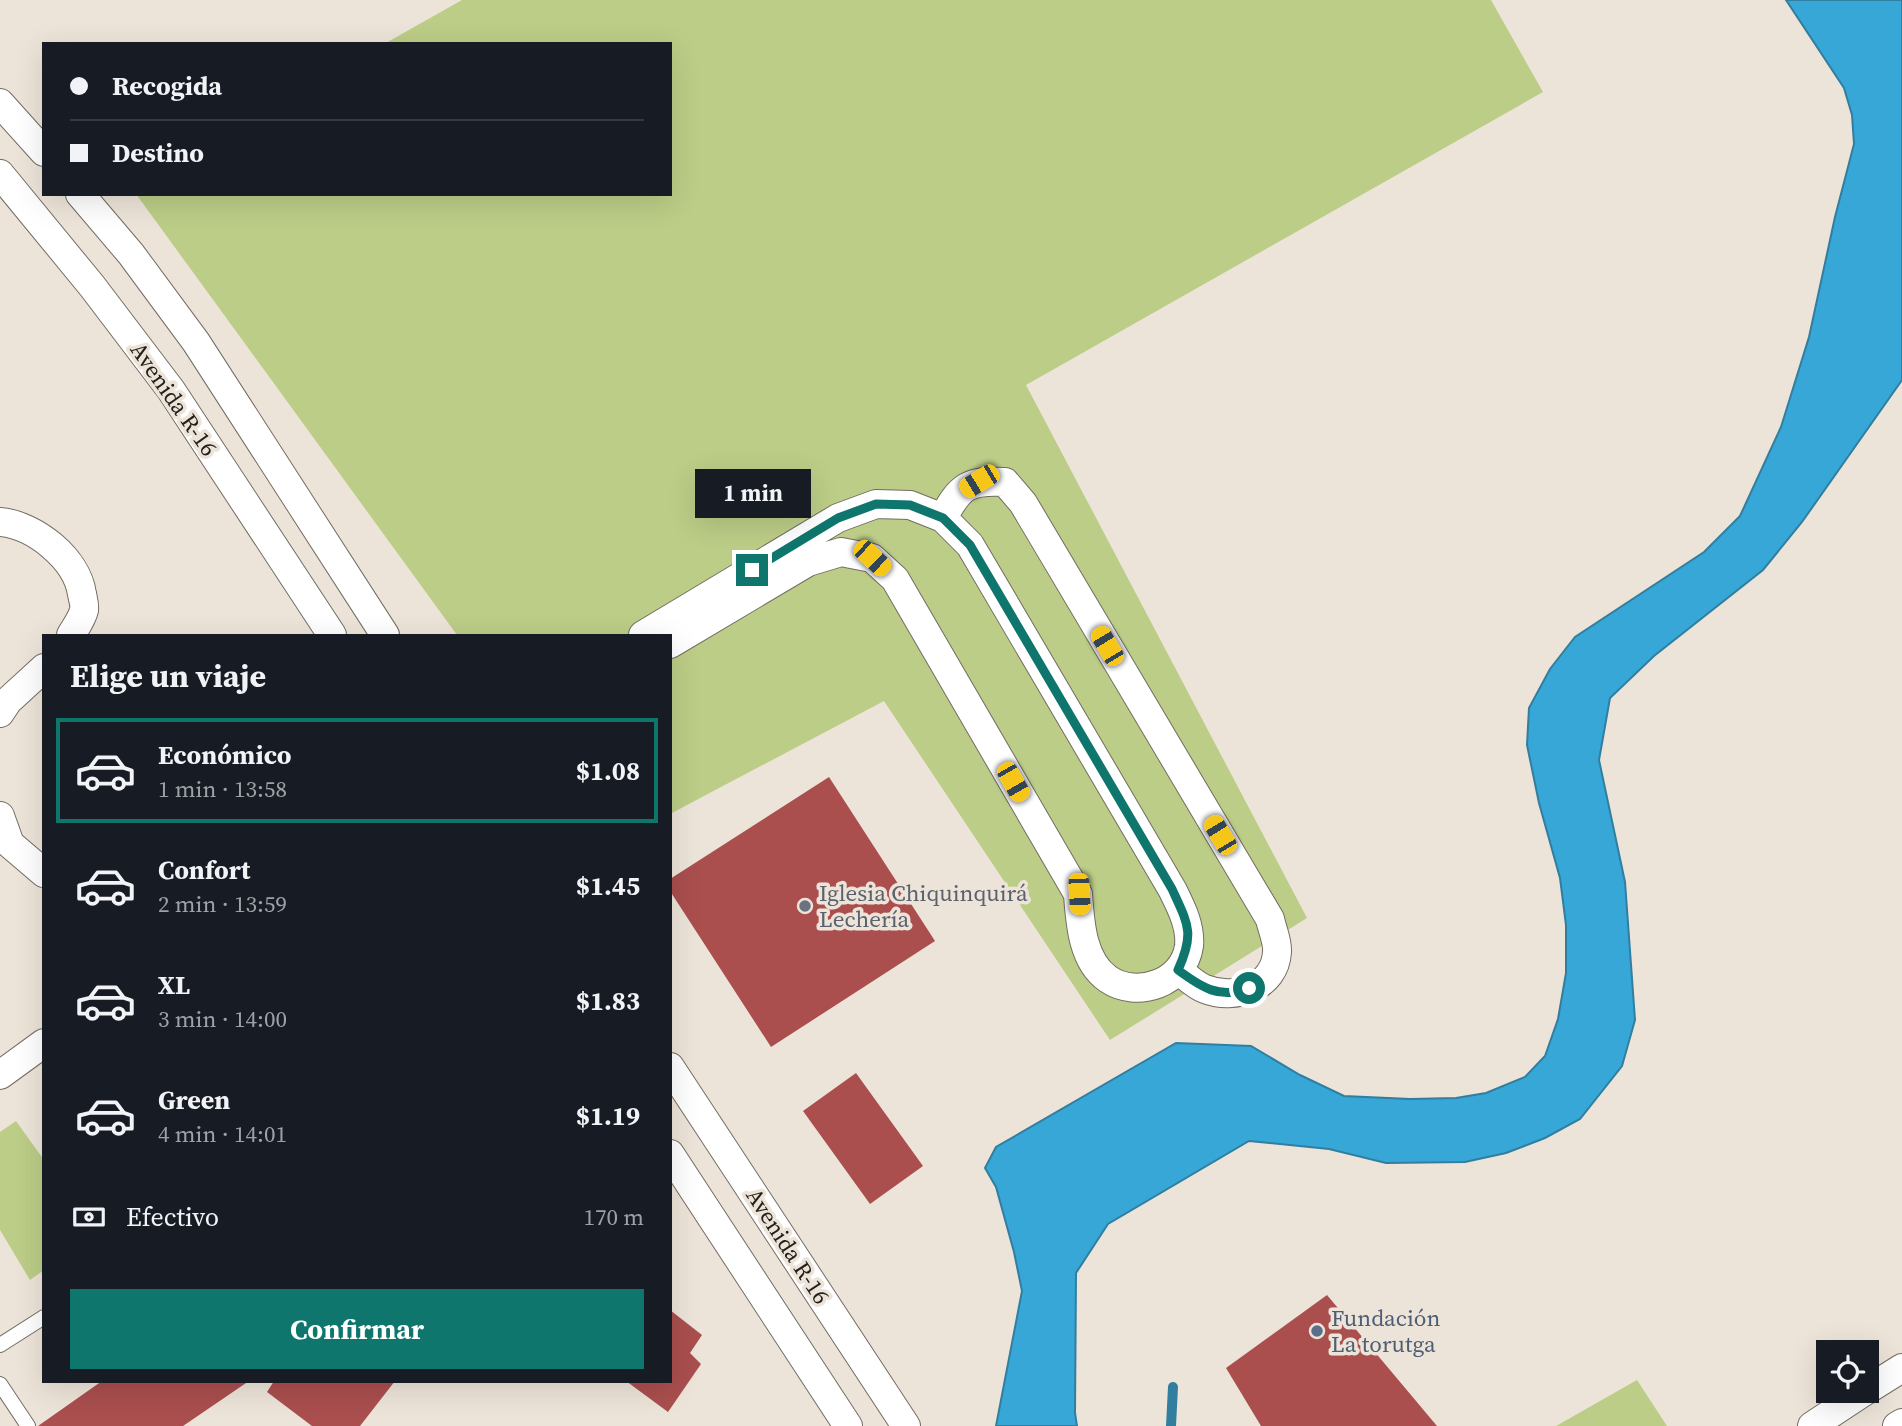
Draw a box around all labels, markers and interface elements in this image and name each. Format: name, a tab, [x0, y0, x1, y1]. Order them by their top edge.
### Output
text: Recogida	[112, 68, 222, 104]
text: Destino	[112, 135, 204, 171]
street label: Avenida R-16	[123, 336, 225, 462]
car	[956, 461, 1003, 501]
callout: 1 min	[694, 468, 810, 518]
text: 1 min	[723, 477, 783, 509]
car	[850, 536, 895, 580]
route end	[736, 554, 768, 586]
car	[1088, 623, 1127, 669]
text: Elige un viaje	[70, 654, 266, 698]
text: Económico	[158, 737, 291, 773]
icon: car	[74, 739, 137, 802]
text: $1.08	[576, 753, 640, 789]
car	[994, 759, 1033, 805]
text: 1 min · 13:58	[158, 773, 287, 805]
car	[1201, 812, 1240, 858]
text: Confort	[158, 852, 250, 888]
icon: car	[74, 854, 137, 917]
text: $1.45	[576, 868, 640, 904]
car	[1068, 872, 1091, 916]
place label: Iglesia Chiquinquirá Lechería	[819, 877, 1028, 935]
text: 2 min · 13:59	[158, 888, 287, 920]
marker: Iglesia Chiquinquirá Lechería	[797, 898, 813, 914]
text: XL	[158, 967, 190, 1003]
icon: car	[74, 969, 137, 1032]
route start	[1233, 972, 1265, 1004]
text: $1.83	[576, 983, 640, 1019]
text: 3 min · 14:00	[158, 1003, 287, 1035]
text: Green	[158, 1082, 230, 1118]
icon: car	[74, 1084, 137, 1147]
text: $1.19	[576, 1098, 640, 1134]
text: 4 min · 14:01	[158, 1118, 287, 1150]
street label: Avenida R-16	[739, 1182, 837, 1310]
icon: cash	[70, 1198, 108, 1236]
text: Efectivo	[126, 1199, 219, 1235]
text: 170 m	[583, 1201, 644, 1233]
button: Confirmar	[70, 1289, 644, 1369]
place label: Fundación La torutga	[1331, 1302, 1440, 1360]
marker: Fundación La torutga	[1309, 1323, 1325, 1339]
map controls	[1816, 1340, 1879, 1403]
button: locate	[1816, 1340, 1879, 1403]

